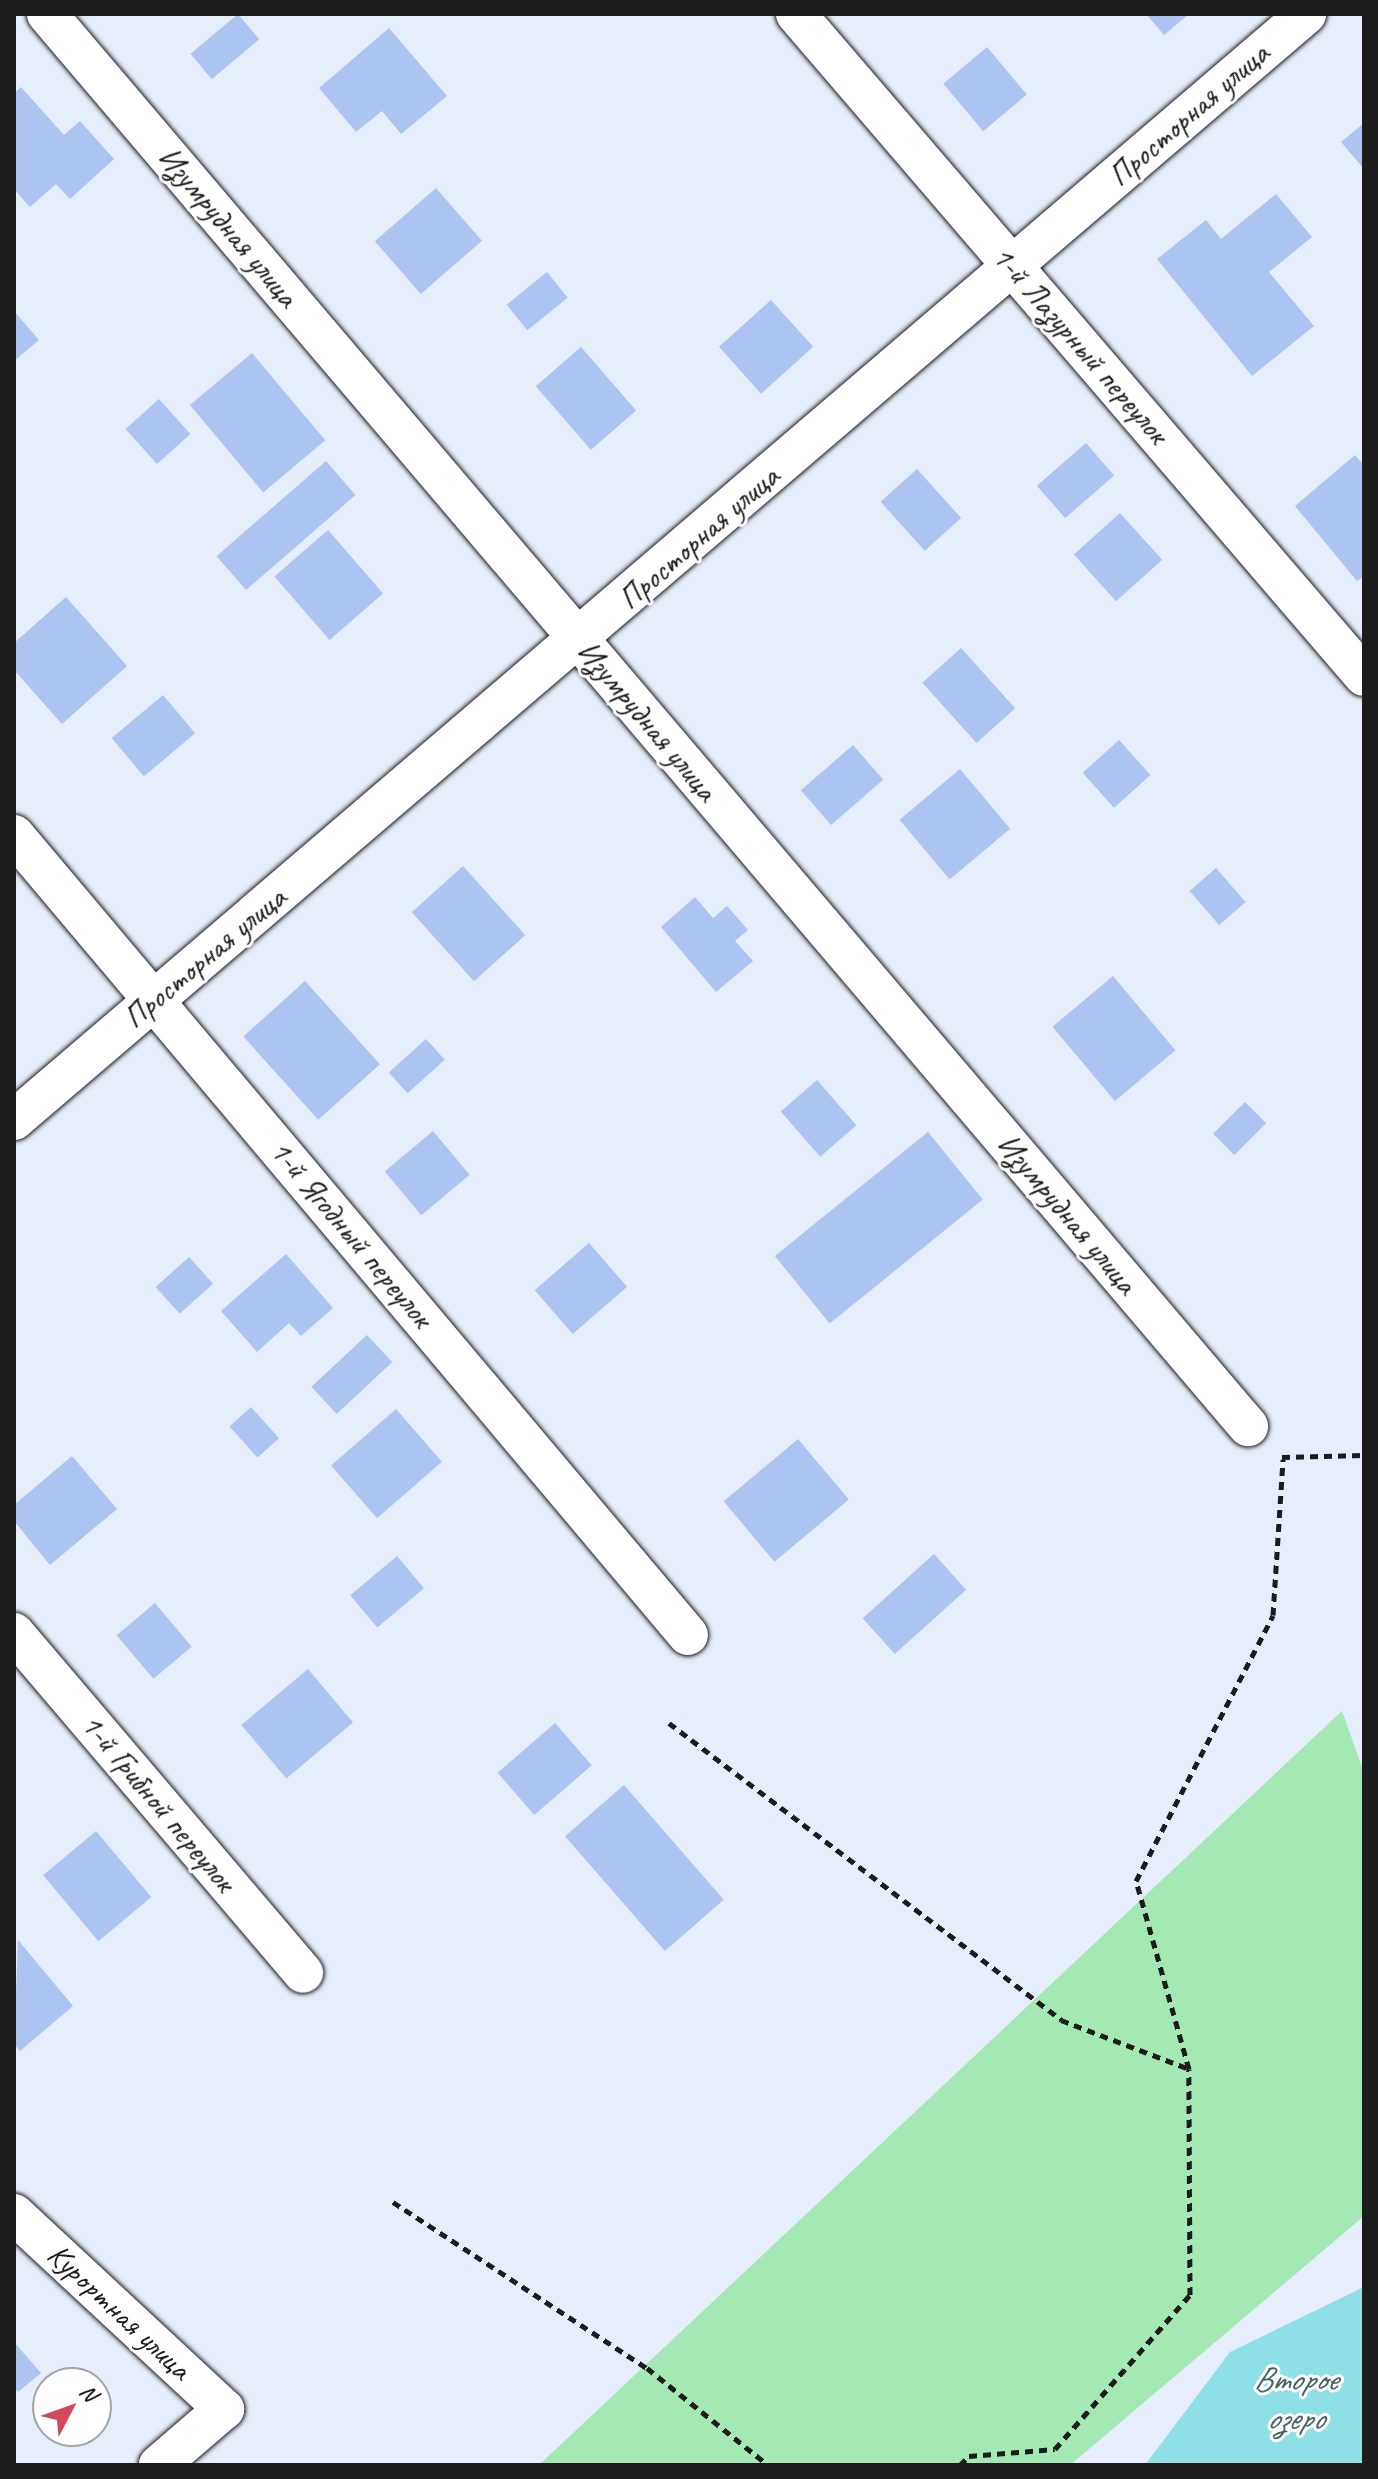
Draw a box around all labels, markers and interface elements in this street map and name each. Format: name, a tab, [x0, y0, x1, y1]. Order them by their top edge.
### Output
street label: Просторная улица	[1100, 34, 1278, 196]
street label: Изумрудная улица	[149, 138, 307, 316]
street label: 1-й Лазурный переулок	[983, 238, 1177, 452]
street label: Просторная улица	[610, 457, 788, 619]
street label: Изумрудная улица	[568, 632, 726, 810]
street label: Просторная улица	[115, 878, 295, 1038]
street label: Изумрудная улица	[988, 1125, 1146, 1303]
street label: 1-й Ягодный переулок	[261, 1132, 441, 1336]
street label: 1-й Грибной переулок	[72, 1706, 244, 1900]
street label: Курортная улица	[38, 2235, 200, 2389]
water label: Второе озеро	[1253, 2358, 1337, 2438]
north arrow	[32, 2367, 112, 2447]
text: N	[74, 2378, 104, 2407]

